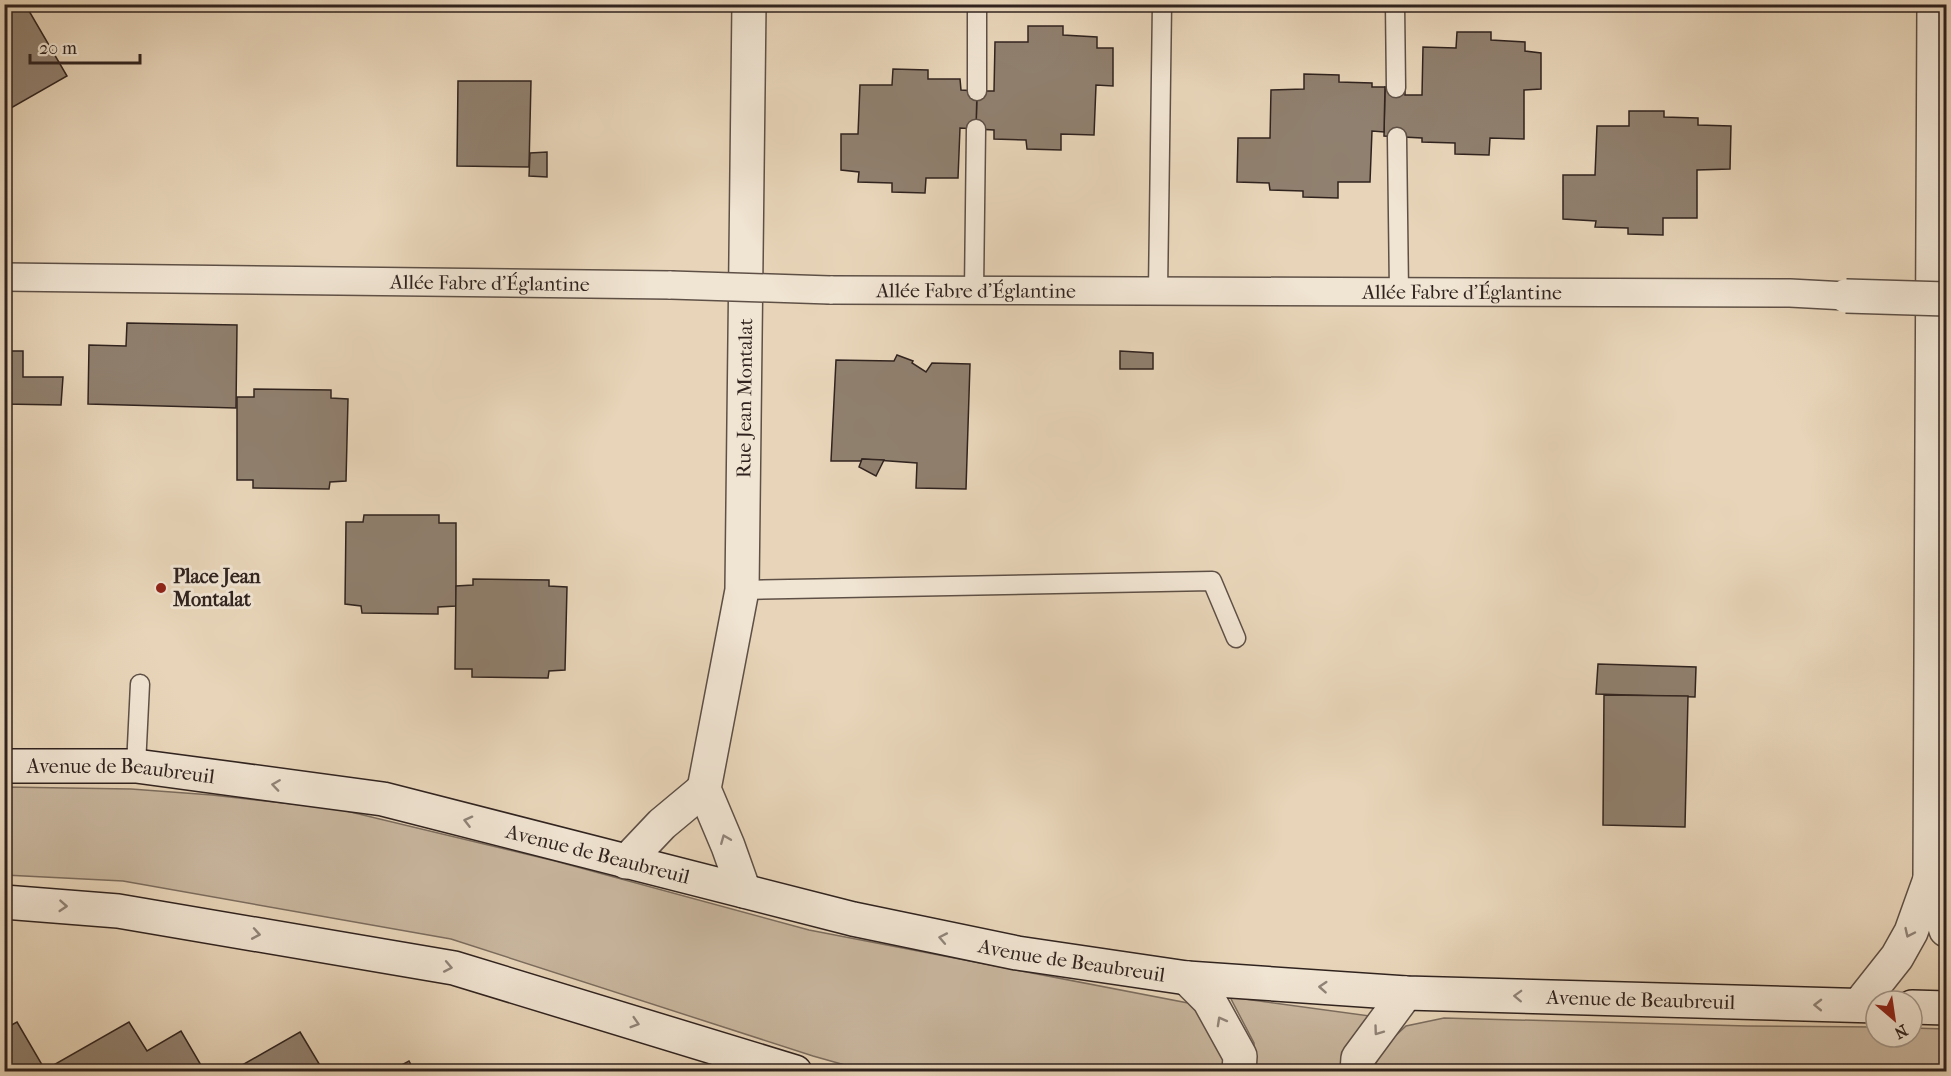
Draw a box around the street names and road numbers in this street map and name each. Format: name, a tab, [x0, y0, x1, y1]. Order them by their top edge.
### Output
street label: Allée Fabre d'Églantine	[389, 270, 590, 296]
street label: Allée Fabre d'Églantine	[875, 278, 1076, 302]
street label: Allée Fabre d'Églantine	[1361, 280, 1562, 304]
street label: Rue Jean Montalat	[732, 318, 757, 478]
street label: Avenue de Beaubreuil	[26, 754, 217, 788]
street label: Avenue de Beaubreuil	[503, 819, 693, 888]
street label: Avenue de Beaubreuil	[975, 934, 1167, 986]
street label: Avenue de Beaubreuil	[1545, 985, 1736, 1014]

